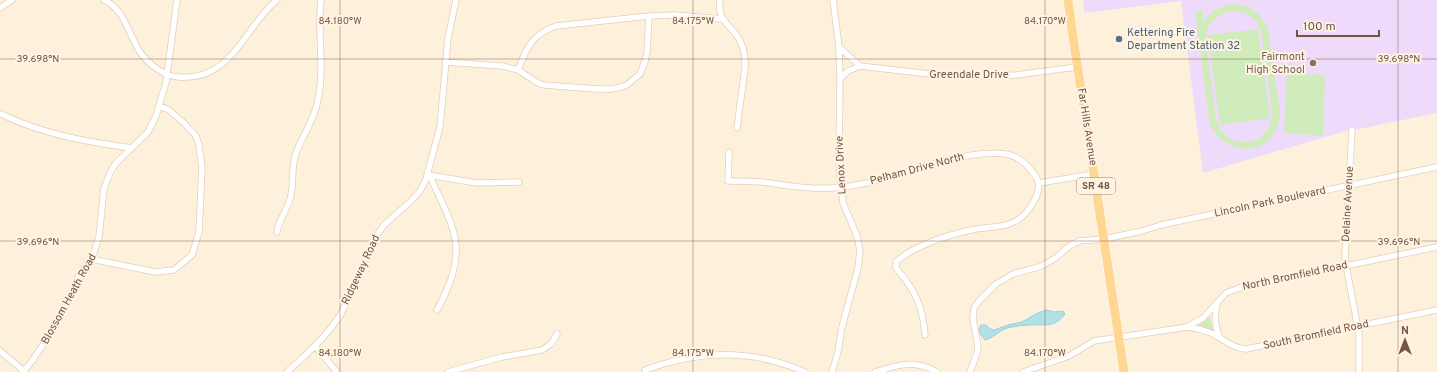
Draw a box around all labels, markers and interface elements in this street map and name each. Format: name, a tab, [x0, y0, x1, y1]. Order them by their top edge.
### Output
scale bar	[1297, 12, 1379, 38]
text: 84.180°W	[318, 15, 362, 28]
text: 84.175°W	[672, 15, 714, 28]
text: 84.170°W	[1024, 15, 1066, 28]
text: 100 m	[1303, 19, 1336, 35]
place label: Kettering Fire Department Station 32	[1127, 26, 1240, 53]
marker: Kettering Fire Department Station 32	[1114, 34, 1124, 44]
place label: Fairmont High School	[1246, 50, 1305, 77]
text: 39.698°N	[17, 53, 59, 66]
text: 39.698°N	[1378, 53, 1420, 66]
marker: Fairmont High School	[1308, 58, 1318, 68]
street label: Greendale Drive	[929, 68, 1009, 82]
street label: Far Hills Avenue	[1074, 87, 1100, 167]
street label: Lenox Drive	[832, 135, 850, 195]
street label: Pelham Drive North	[868, 150, 966, 188]
street label: Delaine Avenue	[1339, 166, 1357, 242]
road number: SR 48	[1077, 178, 1115, 194]
street label: Lincoln Park Boulevard	[1213, 183, 1327, 221]
street label: Ridgeway Road	[339, 233, 383, 307]
text: 39.696°N	[17, 236, 59, 249]
text: 39.696°N	[1378, 236, 1420, 249]
street label: Blossom Heath Road	[38, 251, 100, 347]
street label: North Bromfield Road	[1241, 258, 1349, 294]
street label: South Bromfield Road	[1262, 317, 1370, 353]
north arrow	[1385, 320, 1425, 360]
text: N	[1401, 324, 1409, 338]
text: 84.180°W	[318, 347, 362, 360]
text: 84.175°W	[672, 347, 714, 360]
text: 84.170°W	[1024, 347, 1066, 360]

